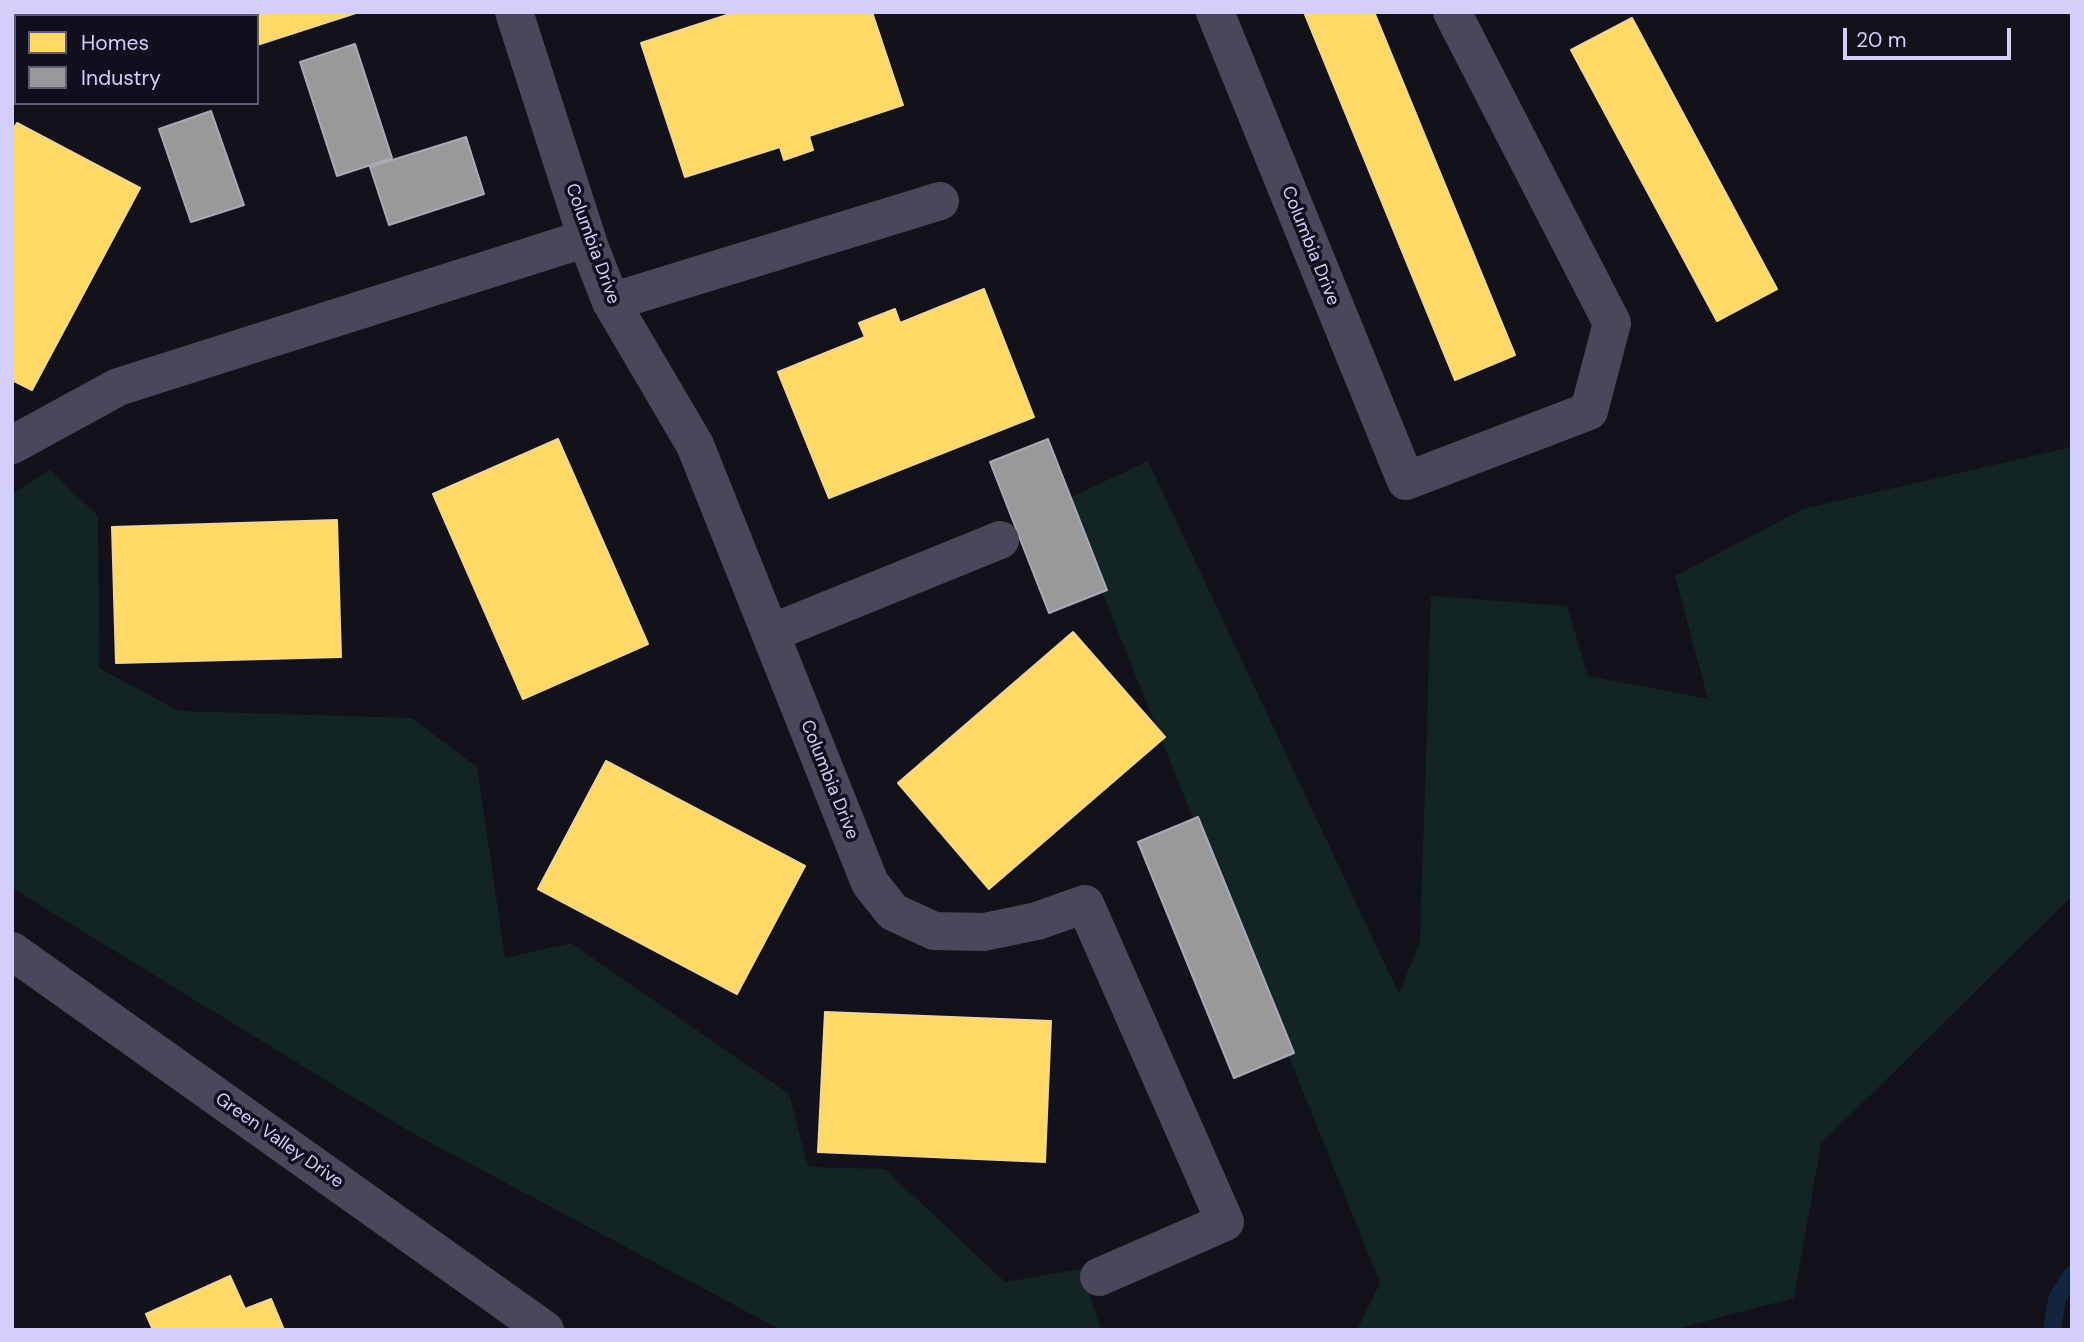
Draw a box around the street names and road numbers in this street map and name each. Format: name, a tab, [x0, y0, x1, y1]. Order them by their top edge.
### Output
street label: Columbia Drive	[560, 181, 624, 307]
street label: Columbia Drive	[1276, 183, 1344, 309]
street label: Columbia Drive	[795, 717, 863, 843]
street label: Green Valley Drive	[211, 1089, 347, 1193]

